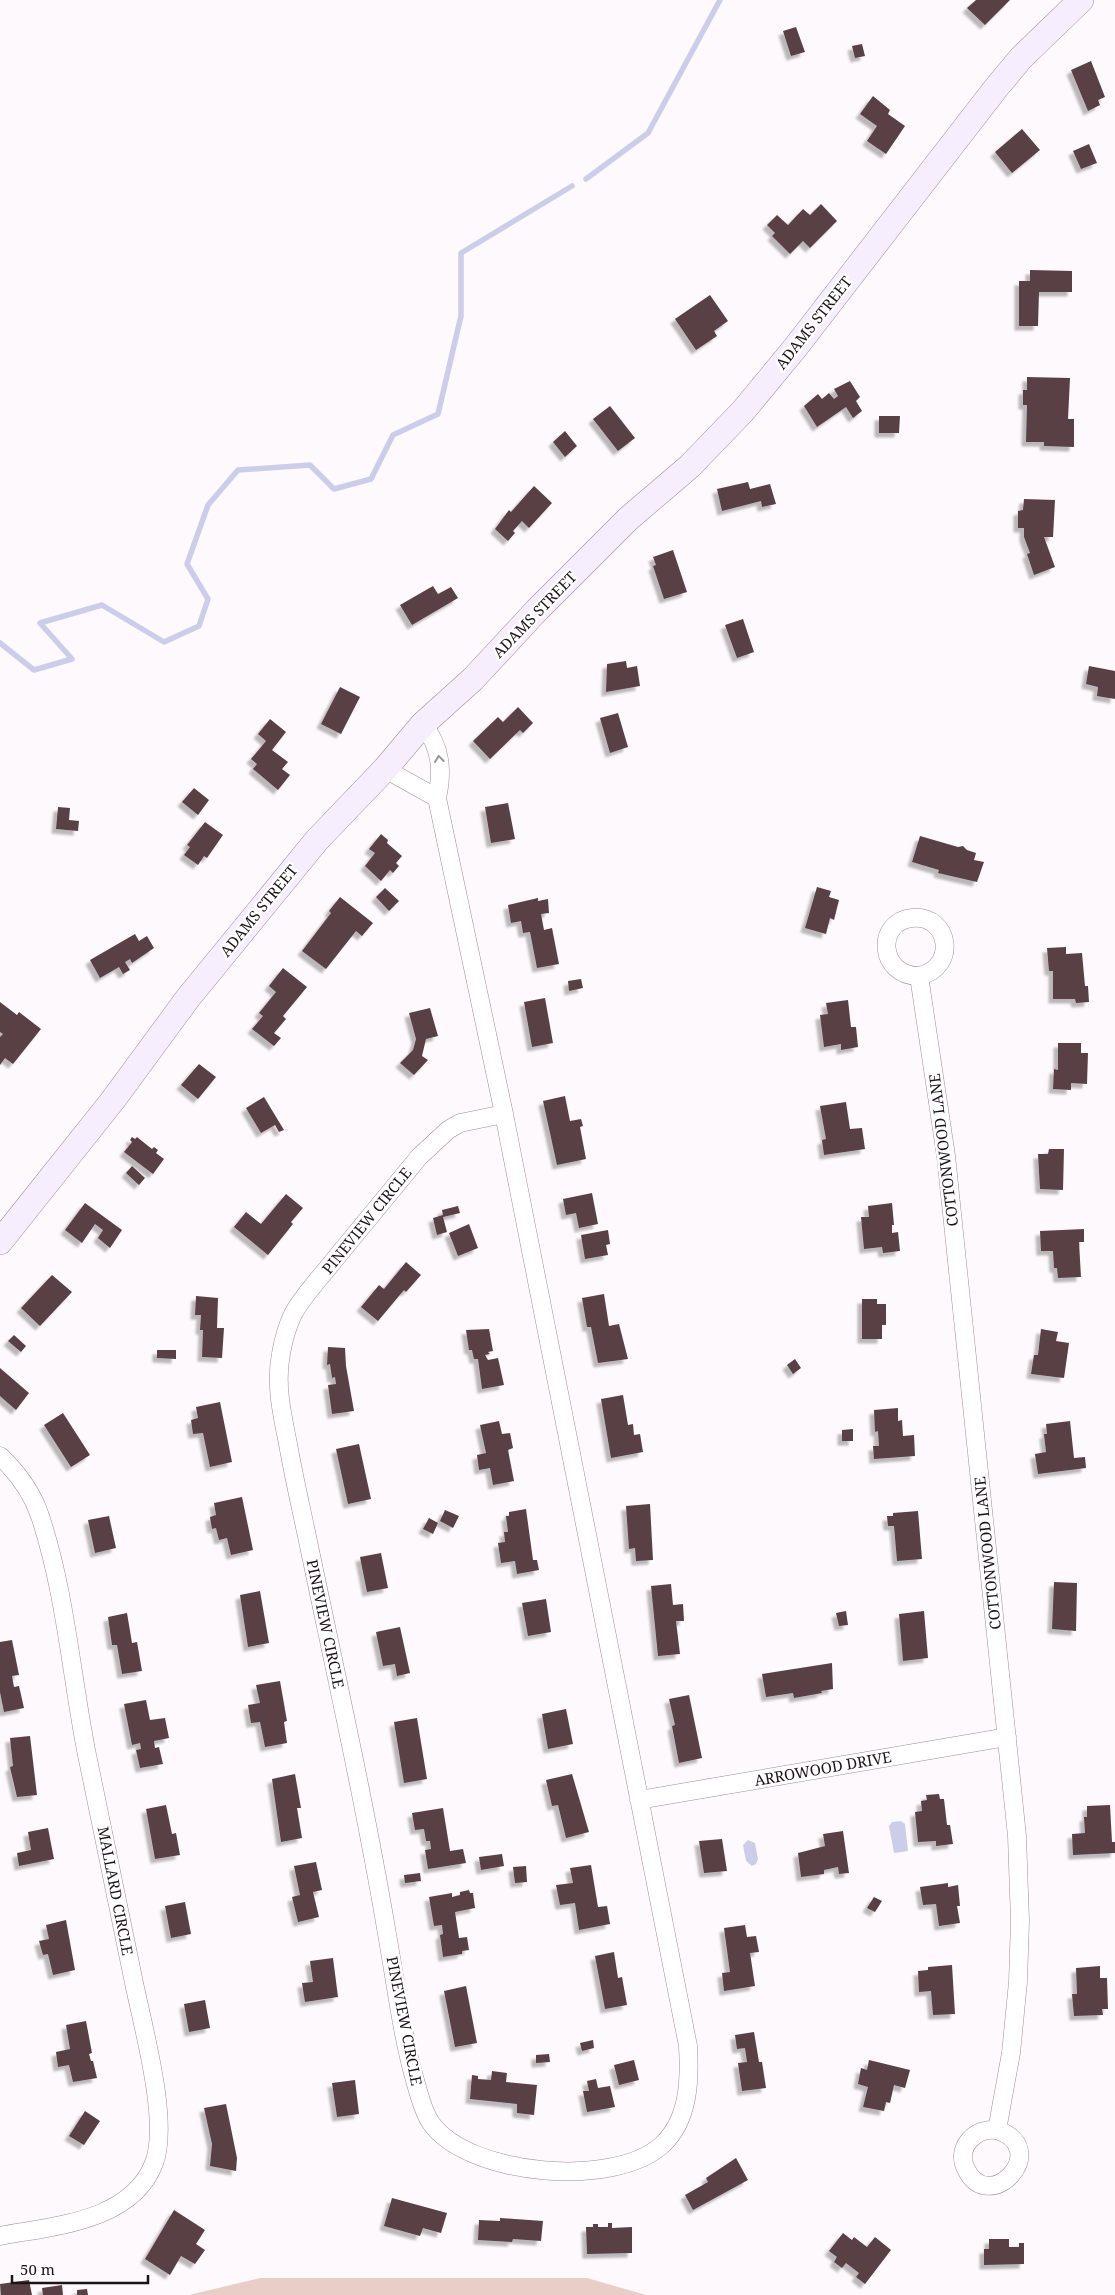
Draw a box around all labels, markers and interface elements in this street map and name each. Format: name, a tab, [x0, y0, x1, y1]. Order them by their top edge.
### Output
street label: ADAMS STREET	[771, 272, 856, 373]
street label: ADAMS STREET	[488, 567, 581, 662]
one-way arrow	[434, 755, 445, 763]
street label: ADAMS STREET	[215, 860, 301, 960]
street label: COTTONWOOD LANE	[924, 1073, 962, 1228]
street label: PINEVIEW CIRCLE	[317, 1163, 415, 1278]
street label: COTTONWOOD LANE	[969, 1476, 1005, 1631]
street label: PINEVIEW CIRCLE	[303, 1557, 349, 1690]
street label: ARROWOOD DRIVE	[753, 1746, 893, 1790]
street label: MALLARD CIRCLE	[94, 1825, 138, 1957]
street label: PINEVIEW CIRCLE	[383, 1954, 427, 2087]
scale bar	[12, 2252, 149, 2284]
text: 50 m	[20, 2259, 55, 2279]

